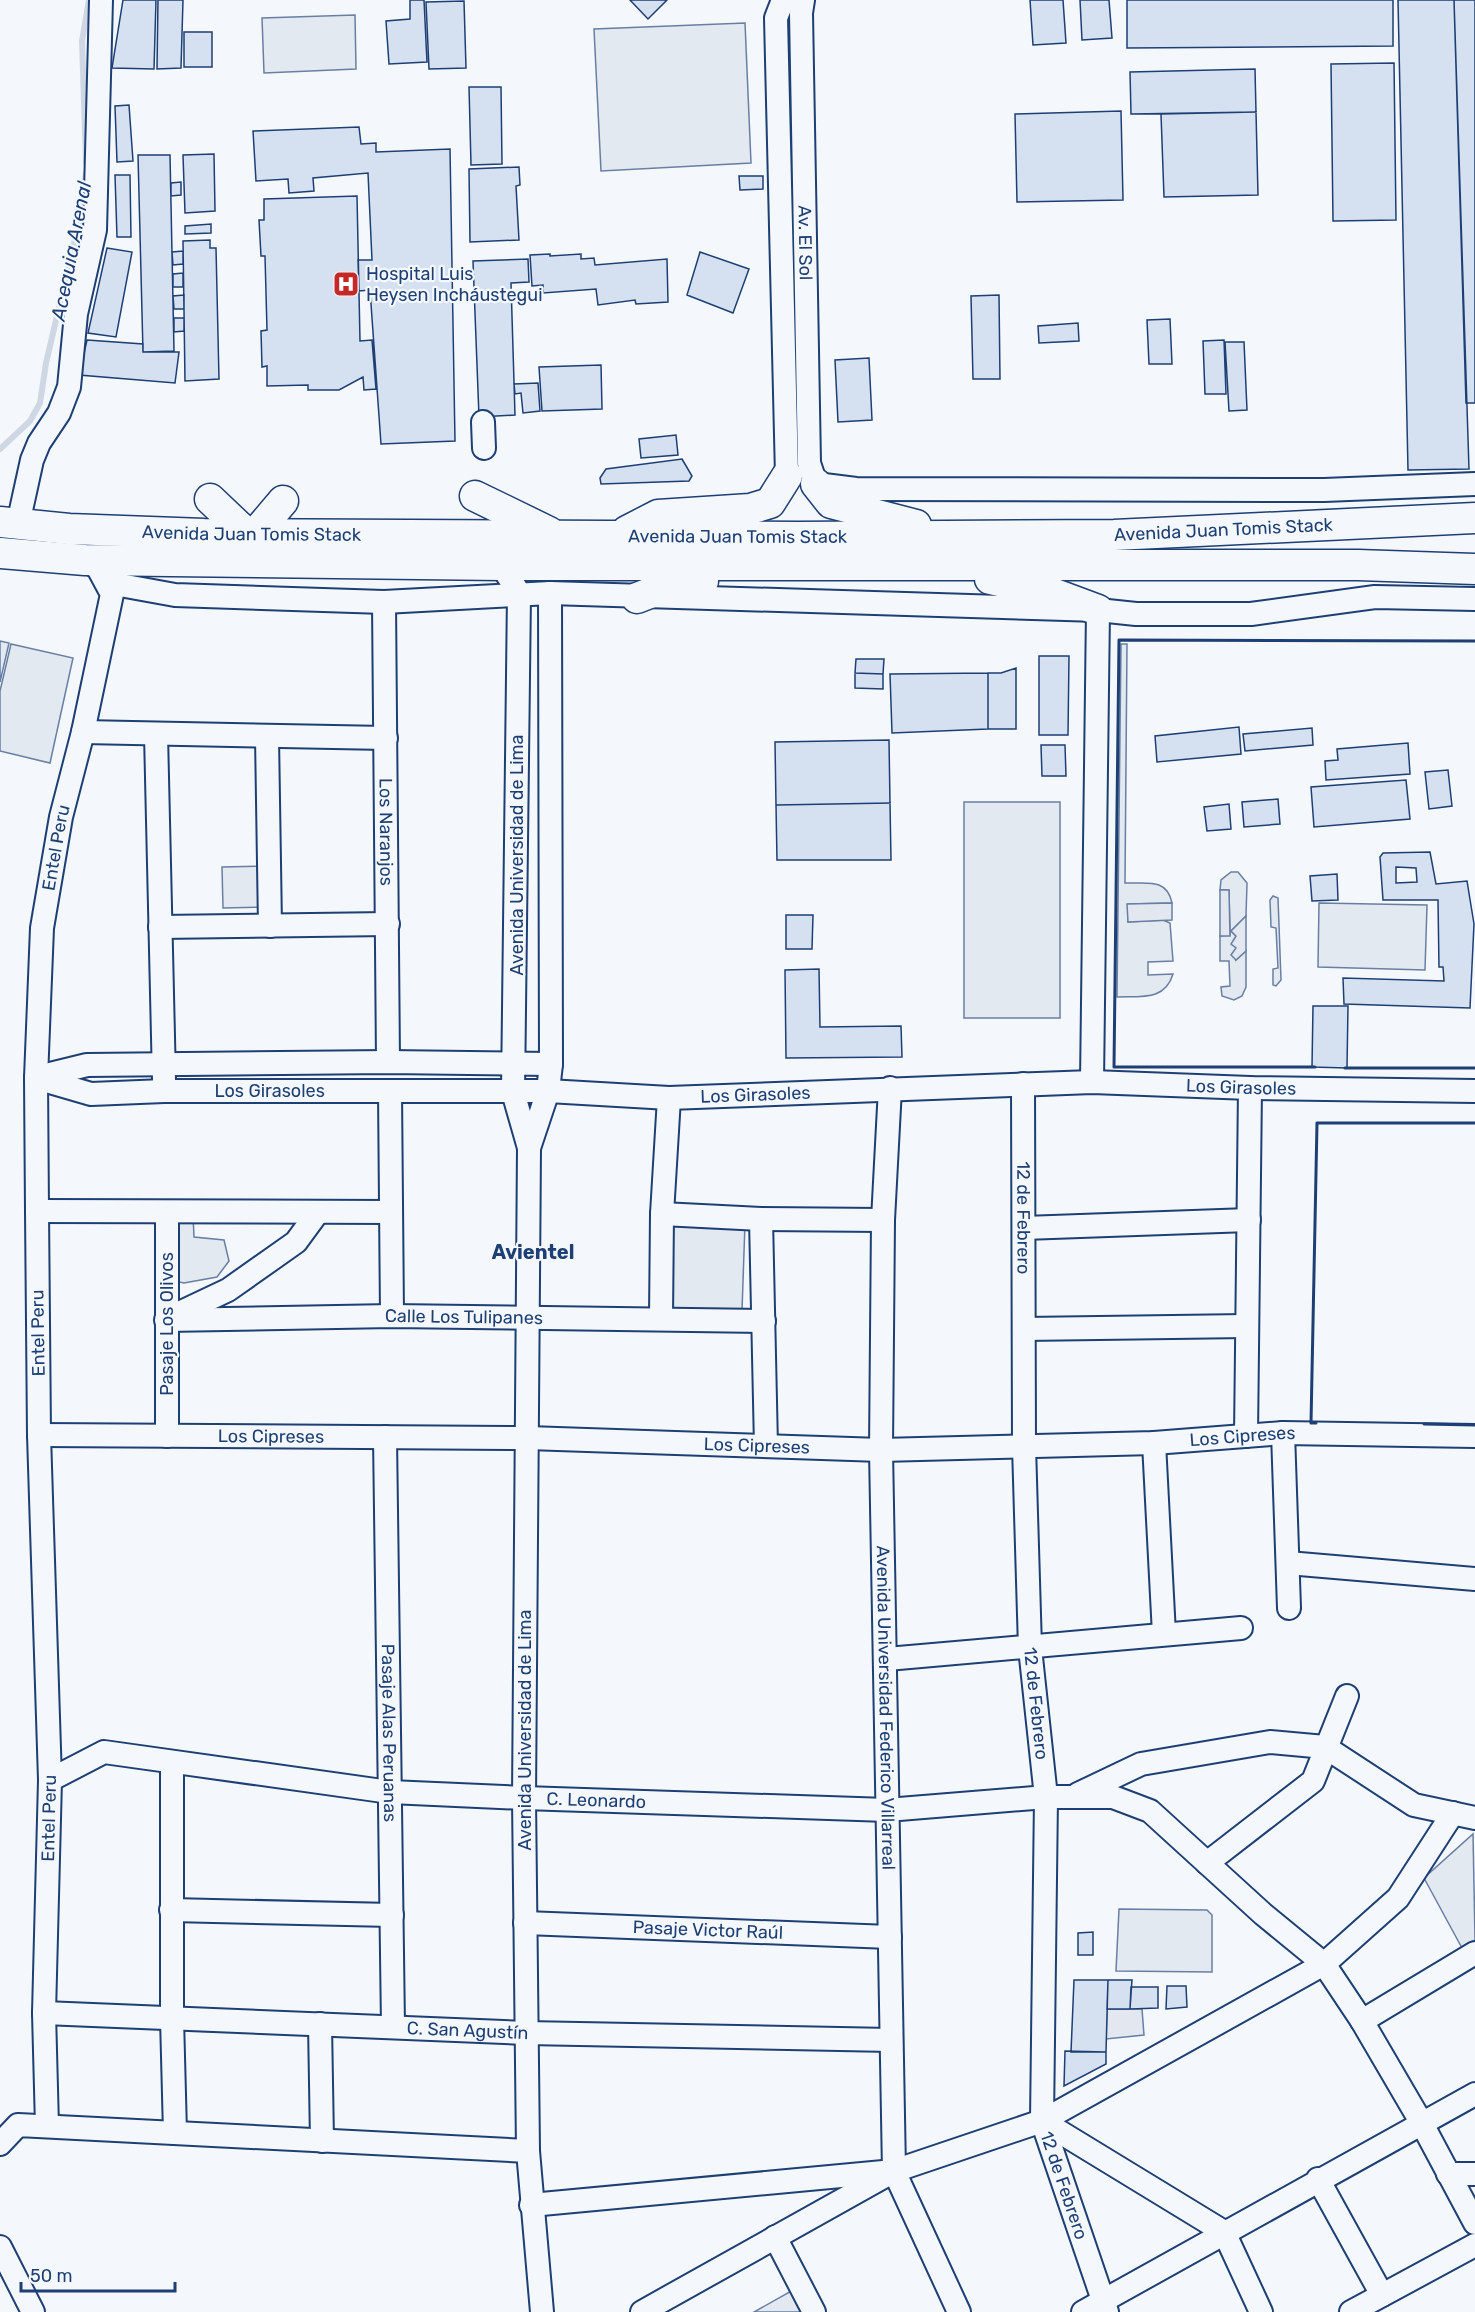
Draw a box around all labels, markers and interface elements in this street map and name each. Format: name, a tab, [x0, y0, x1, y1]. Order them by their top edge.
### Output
water label: Acequia Arenal	[46, 178, 96, 324]
street label: Av. El Sol	[793, 205, 817, 281]
place label: Hospital Luis Heysen Incháustegui	[366, 263, 543, 306]
hospital icon: Hospital Luis Heysen Incháustegui	[331, 269, 361, 299]
street label: Avenida Juan Tomis Stack	[1113, 514, 1334, 546]
street label: Avenida Juan Tomis Stack	[142, 521, 362, 546]
street label: Avenida Juan Tomis Stack	[628, 525, 848, 548]
street label: Avenida Universidad de Lima	[506, 735, 528, 975]
street label: Los Naranjos	[375, 778, 397, 886]
street label: Entel Peru	[38, 802, 75, 892]
street label: Los Girasoles	[1185, 1075, 1296, 1100]
street label: Los Girasoles	[214, 1080, 325, 1102]
street label: Los Girasoles	[700, 1082, 811, 1108]
street label: 12 de Febrero	[1012, 1162, 1035, 1274]
district label: Avientel	[492, 1240, 574, 1264]
street label: Pasaje Los Olivos	[156, 1252, 178, 1396]
street label: Entel Peru	[26, 1289, 50, 1377]
street label: Calle Los Tulipanes	[385, 1305, 543, 1329]
street label: Los Cipreses	[1189, 1422, 1296, 1451]
street label: Los Cipreses	[218, 1425, 324, 1448]
street label: Los Cipreses	[703, 1433, 810, 1459]
street label: Avenida Universidad Federico Villarreal	[872, 1545, 900, 1870]
street label: Avenida Universidad de Lima	[514, 1610, 536, 1850]
street label: Pasaje Alas Peruanas	[377, 1644, 401, 1822]
street label: 12 de Febrero	[1019, 1646, 1053, 1761]
street label: Entel Peru	[37, 1774, 61, 1862]
street label: C. Leonardo	[546, 1788, 646, 1813]
street label: Pasaje Victor Raúl	[632, 1916, 783, 1944]
street label: C. San Agustín	[406, 2017, 529, 2044]
street label: 12 de Febrero	[1035, 2128, 1093, 2242]
scale bar	[21, 2255, 176, 2293]
text: 50 m	[30, 2265, 73, 2287]

